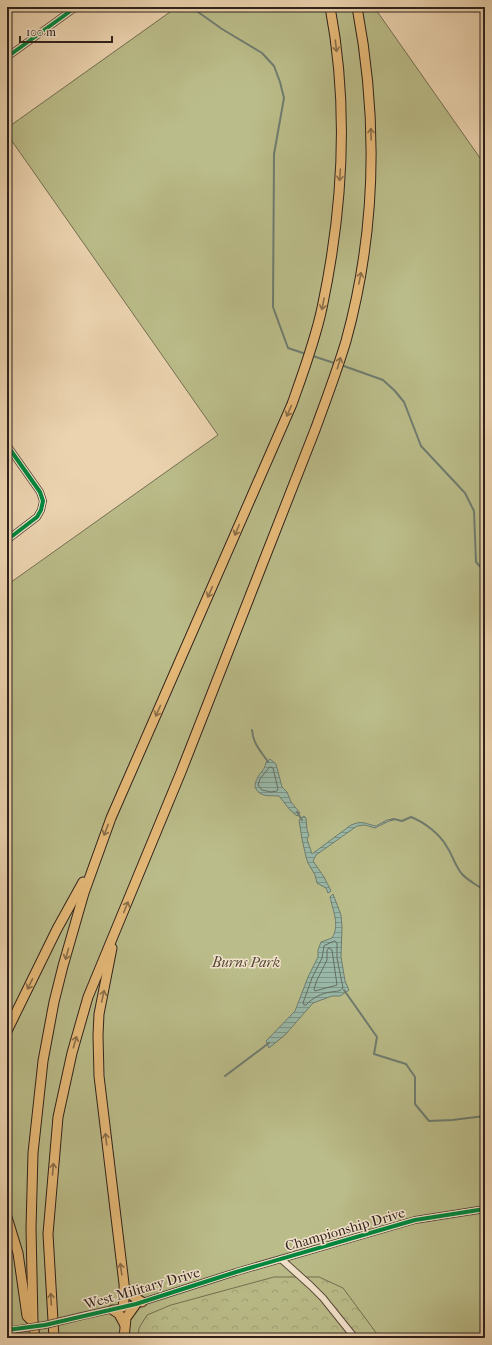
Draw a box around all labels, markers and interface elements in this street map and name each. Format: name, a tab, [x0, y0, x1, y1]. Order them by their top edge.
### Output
scale bar	[20, 18, 112, 44]
text: 100 m	[26, 25, 56, 39]
one-way arrow	[332, 39, 340, 52]
one-way arrow	[367, 128, 374, 141]
one-way arrow	[337, 168, 344, 181]
one-way arrow	[356, 272, 364, 285]
one-way arrow	[318, 297, 326, 310]
one-way arrow	[336, 357, 343, 370]
one-way arrow	[284, 404, 292, 416]
one-way arrow	[233, 524, 240, 536]
one-way arrow	[206, 585, 214, 597]
one-way arrow	[154, 704, 161, 716]
one-way arrow	[102, 823, 110, 835]
one-way arrow	[122, 901, 130, 913]
one-way arrow	[62, 947, 70, 960]
park label: Burns Park	[211, 954, 280, 971]
one-way arrow	[26, 978, 33, 990]
one-way arrow	[99, 990, 107, 1003]
one-way arrow	[72, 1035, 79, 1048]
one-way arrow	[102, 1133, 110, 1146]
one-way arrow	[49, 1163, 56, 1176]
street label: Championship Drive	[283, 1204, 407, 1255]
one-way arrow	[117, 1262, 125, 1275]
street label: West Military Drive	[81, 1264, 202, 1313]
one-way arrow	[47, 1293, 55, 1306]

